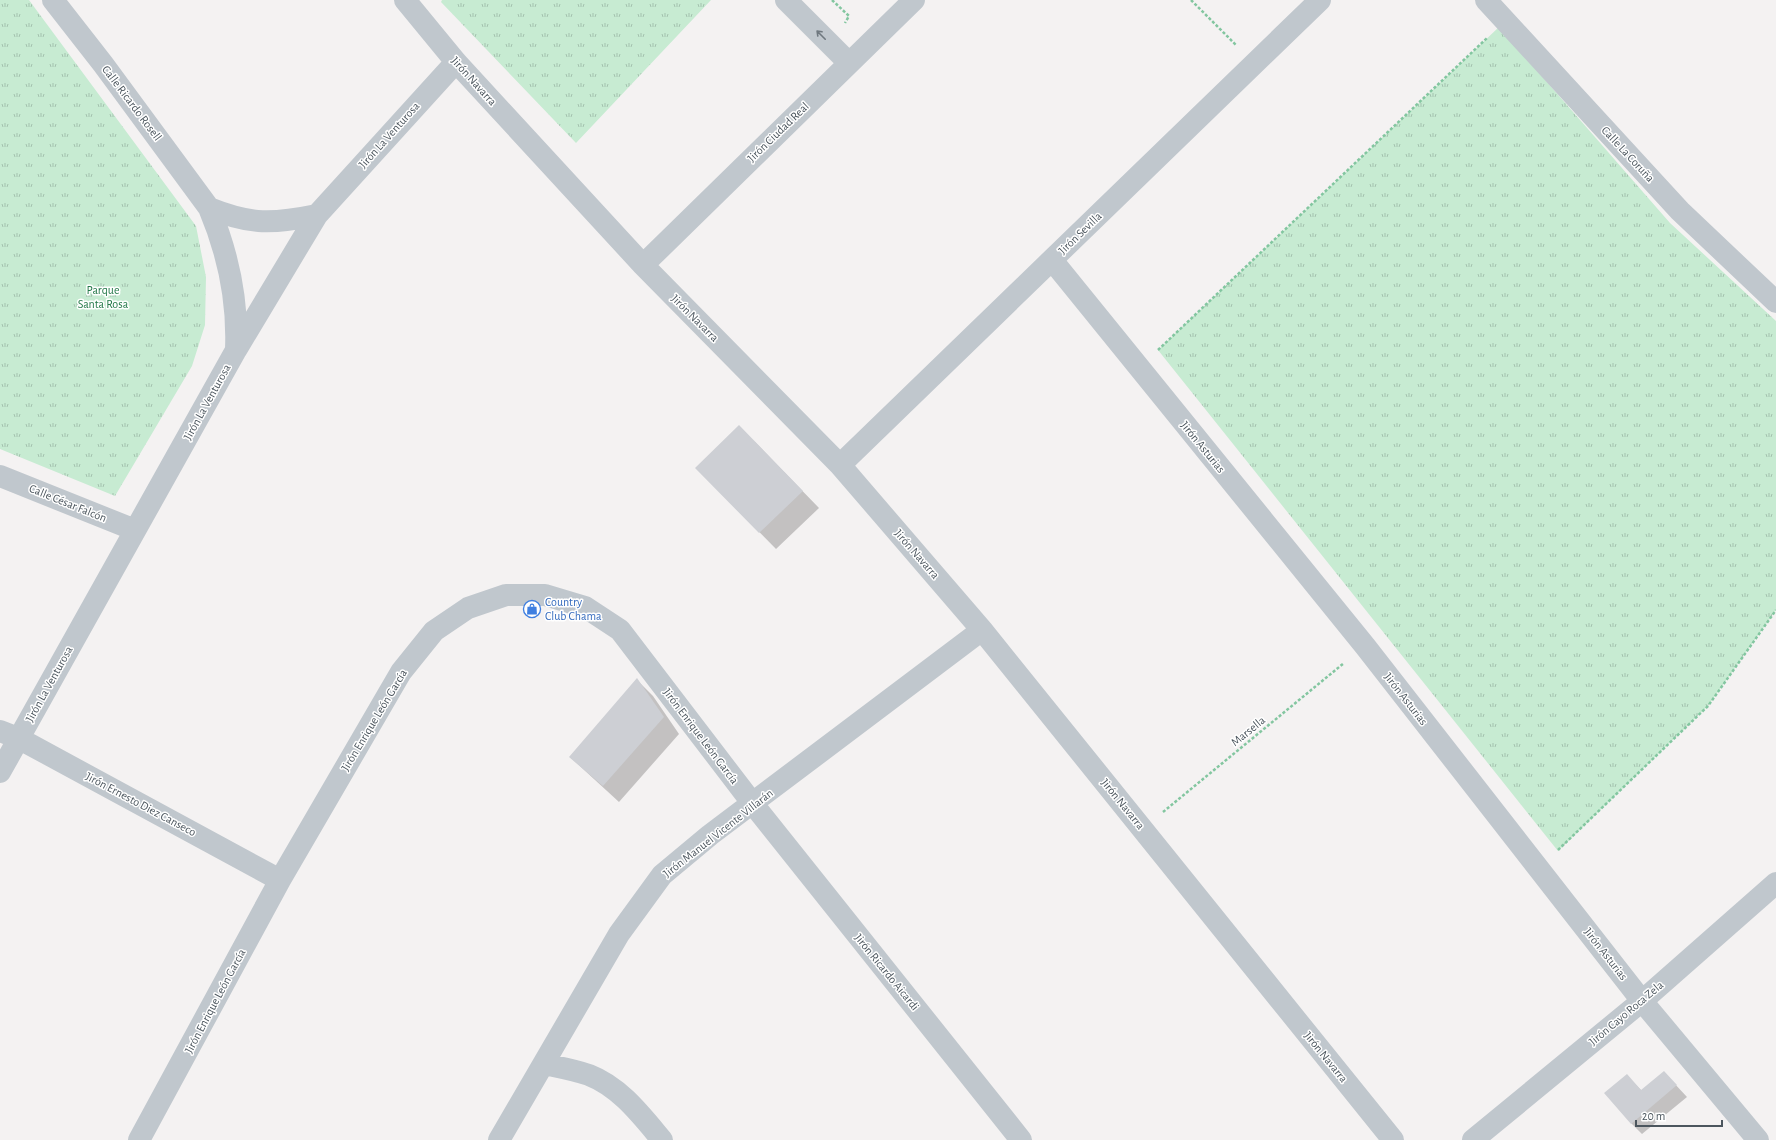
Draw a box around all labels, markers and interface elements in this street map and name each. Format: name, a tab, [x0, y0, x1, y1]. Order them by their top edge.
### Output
one-way arrow	[816, 30, 826, 40]
street label: Jirón Navarra	[449, 54, 499, 108]
street label: Calle Ricardo Rosell	[100, 63, 164, 143]
street label: Jirón La Venturosa	[356, 99, 422, 170]
street label: Jirón Ciudad Real	[745, 100, 811, 164]
street label: Calle La Coruña	[1599, 124, 1657, 184]
street label: Jirón Sevilla	[1056, 209, 1104, 256]
park label: Parque Santa Rosa	[78, 284, 129, 310]
street label: Jirón Navarra	[669, 292, 721, 344]
street label: Jirón La Venturosa	[181, 362, 233, 442]
street label: Jirón Asturias	[1179, 419, 1227, 475]
street label: Calle César Falcón	[28, 482, 108, 524]
street label: Jirón Navarra	[892, 527, 942, 581]
place label: Country Club Chama	[545, 596, 602, 622]
shop icon: Country Club Chama	[522, 599, 542, 619]
street label: Jirón La Venturosa	[23, 644, 75, 724]
street label: Jirón Enrique León García	[339, 667, 409, 773]
street label: Jirón Asturias	[1382, 671, 1430, 727]
street label: Jirón Enrique León García	[661, 686, 741, 786]
street label: Marsella	[1229, 713, 1268, 748]
street label: Jirón Ernesto Diez Canseco	[84, 770, 198, 838]
street label: Jirón Navarra	[1099, 776, 1147, 832]
street label: Jirón Manuel Vicente Villarán	[661, 787, 775, 879]
street label: Jirón Asturias	[1582, 926, 1630, 982]
street label: Jirón Ricardo Aicardi	[853, 931, 921, 1013]
street label: Jirón Enrique León García	[182, 946, 248, 1055]
street label: Jirón Cayo Roca Zela	[1586, 978, 1666, 1048]
street label: Jirón Navarra	[1302, 1029, 1350, 1085]
scale bar	[1636, 1102, 1722, 1128]
text: 20 m	[1642, 1110, 1665, 1122]

